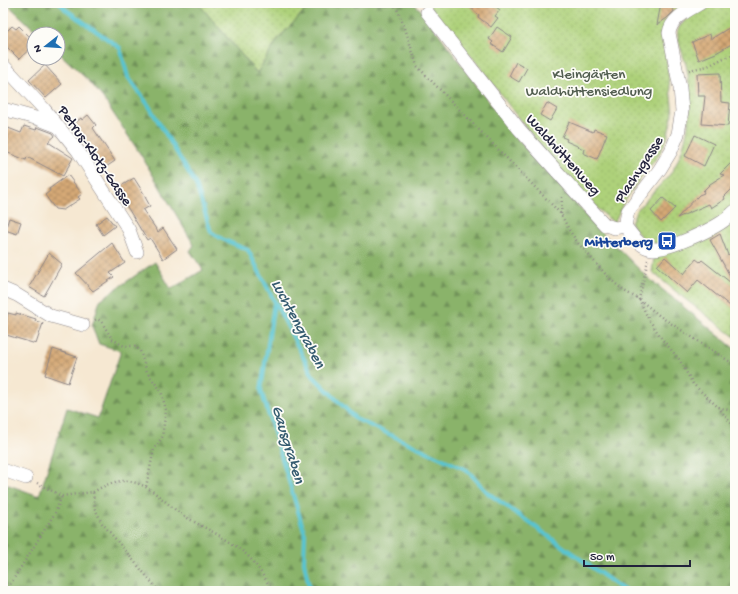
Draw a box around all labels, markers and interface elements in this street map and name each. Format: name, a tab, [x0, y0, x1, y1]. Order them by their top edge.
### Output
north arrow	[26, 26, 66, 66]
text: N	[32, 43, 45, 54]
park label: Kleingärten Waldhüttensiedlung	[526, 66, 652, 101]
street label: Petrus-Klotz-Gasse	[53, 102, 136, 210]
street label: Waldhüttenweg	[521, 111, 604, 200]
street label: Plachygasse	[611, 133, 668, 208]
bus stop icon: Mitterberg	[656, 230, 678, 252]
place label: Mitterberg	[585, 234, 653, 252]
water label: Luchtengraben	[266, 277, 328, 373]
water label: Gausgraben	[266, 404, 308, 487]
scale bar	[584, 542, 690, 568]
text: 50 m	[590, 551, 615, 565]

